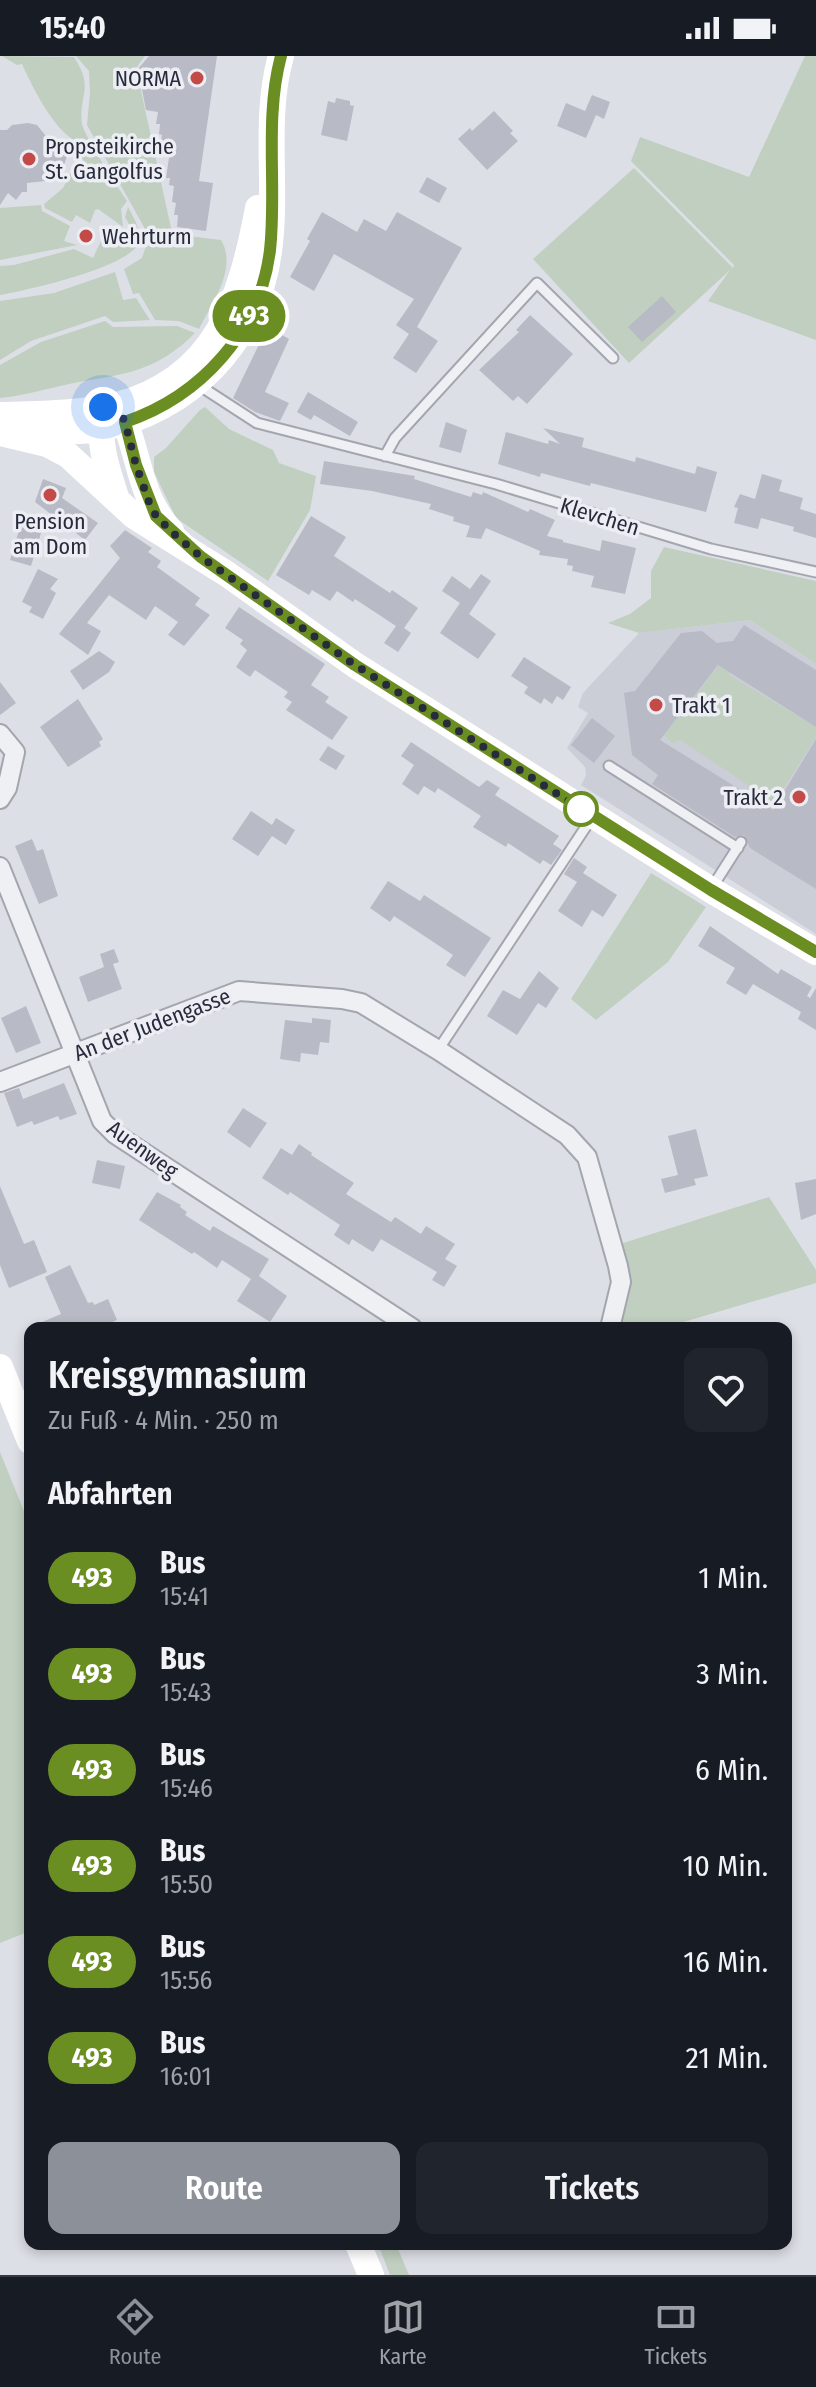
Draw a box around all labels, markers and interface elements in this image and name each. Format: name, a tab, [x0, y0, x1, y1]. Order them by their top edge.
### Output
text: 15:40	[40, 10, 106, 46]
place label: NORMA	[115, 65, 181, 92]
marker: NORMA	[188, 69, 206, 87]
place label: Propsteikirche St. Gangolfus	[45, 133, 174, 185]
marker: Propsteikirche St. Gangolfus	[20, 150, 38, 168]
place label: Wehrturm	[102, 223, 192, 250]
marker: Wehrturm	[77, 227, 95, 245]
line badge: 493	[203, 290, 295, 342]
text: 493	[228, 299, 270, 332]
your location	[83, 387, 123, 427]
marker: Pension am Dom	[41, 486, 59, 504]
street label: Klevchen	[557, 492, 643, 541]
place label: Pension am Dom	[13, 508, 87, 560]
place label: Trakt 1	[672, 692, 731, 719]
marker: Trakt 1	[647, 696, 665, 714]
place label: Trakt 2	[723, 784, 783, 811]
marker: Trakt 2	[790, 788, 808, 806]
unlabelled marker	[564, 792, 598, 826]
street label: An der Judengasse	[70, 982, 234, 1067]
street label: Auenweg	[102, 1115, 184, 1185]
button: heart	[684, 1348, 768, 1432]
text: Kreisgymnasium	[48, 1352, 307, 1398]
text: Zu Fuß · 4 Min. · 250 m	[48, 1405, 279, 1436]
text: Abfahrten	[48, 1476, 172, 1512]
text: Bus	[160, 1545, 205, 1581]
text: 1 Min.	[698, 1560, 768, 1596]
text: 493	[71, 1561, 113, 1594]
text: 15:41	[160, 1581, 209, 1612]
text: Bus	[160, 1641, 205, 1677]
text: 3 Min.	[696, 1656, 768, 1692]
text: 493	[71, 1657, 113, 1690]
text: 15:43	[160, 1677, 211, 1708]
text: Bus	[160, 1737, 205, 1773]
text: 6 Min.	[695, 1752, 768, 1788]
text: 493	[71, 1753, 113, 1786]
text: 15:46	[160, 1773, 213, 1804]
text: Bus	[160, 1833, 205, 1869]
text: 10 Min.	[683, 1848, 768, 1884]
text: 493	[71, 1849, 113, 1882]
text: 15:50	[160, 1869, 213, 1900]
text: Bus	[160, 1929, 205, 1965]
text: 16 Min.	[683, 1944, 768, 1980]
text: 493	[71, 1945, 113, 1978]
text: 15:56	[160, 1965, 213, 1996]
text: Bus	[160, 2025, 205, 2061]
text: 21 Min.	[686, 2040, 768, 2076]
text: 493	[71, 2041, 113, 2074]
text: 16:01	[160, 2061, 212, 2092]
button: Route	[48, 2142, 400, 2234]
button: Tickets	[416, 2142, 768, 2234]
tab: Route	[109, 2295, 161, 2370]
tab: Karte	[379, 2295, 427, 2370]
tab: Tickets	[644, 2295, 707, 2370]

